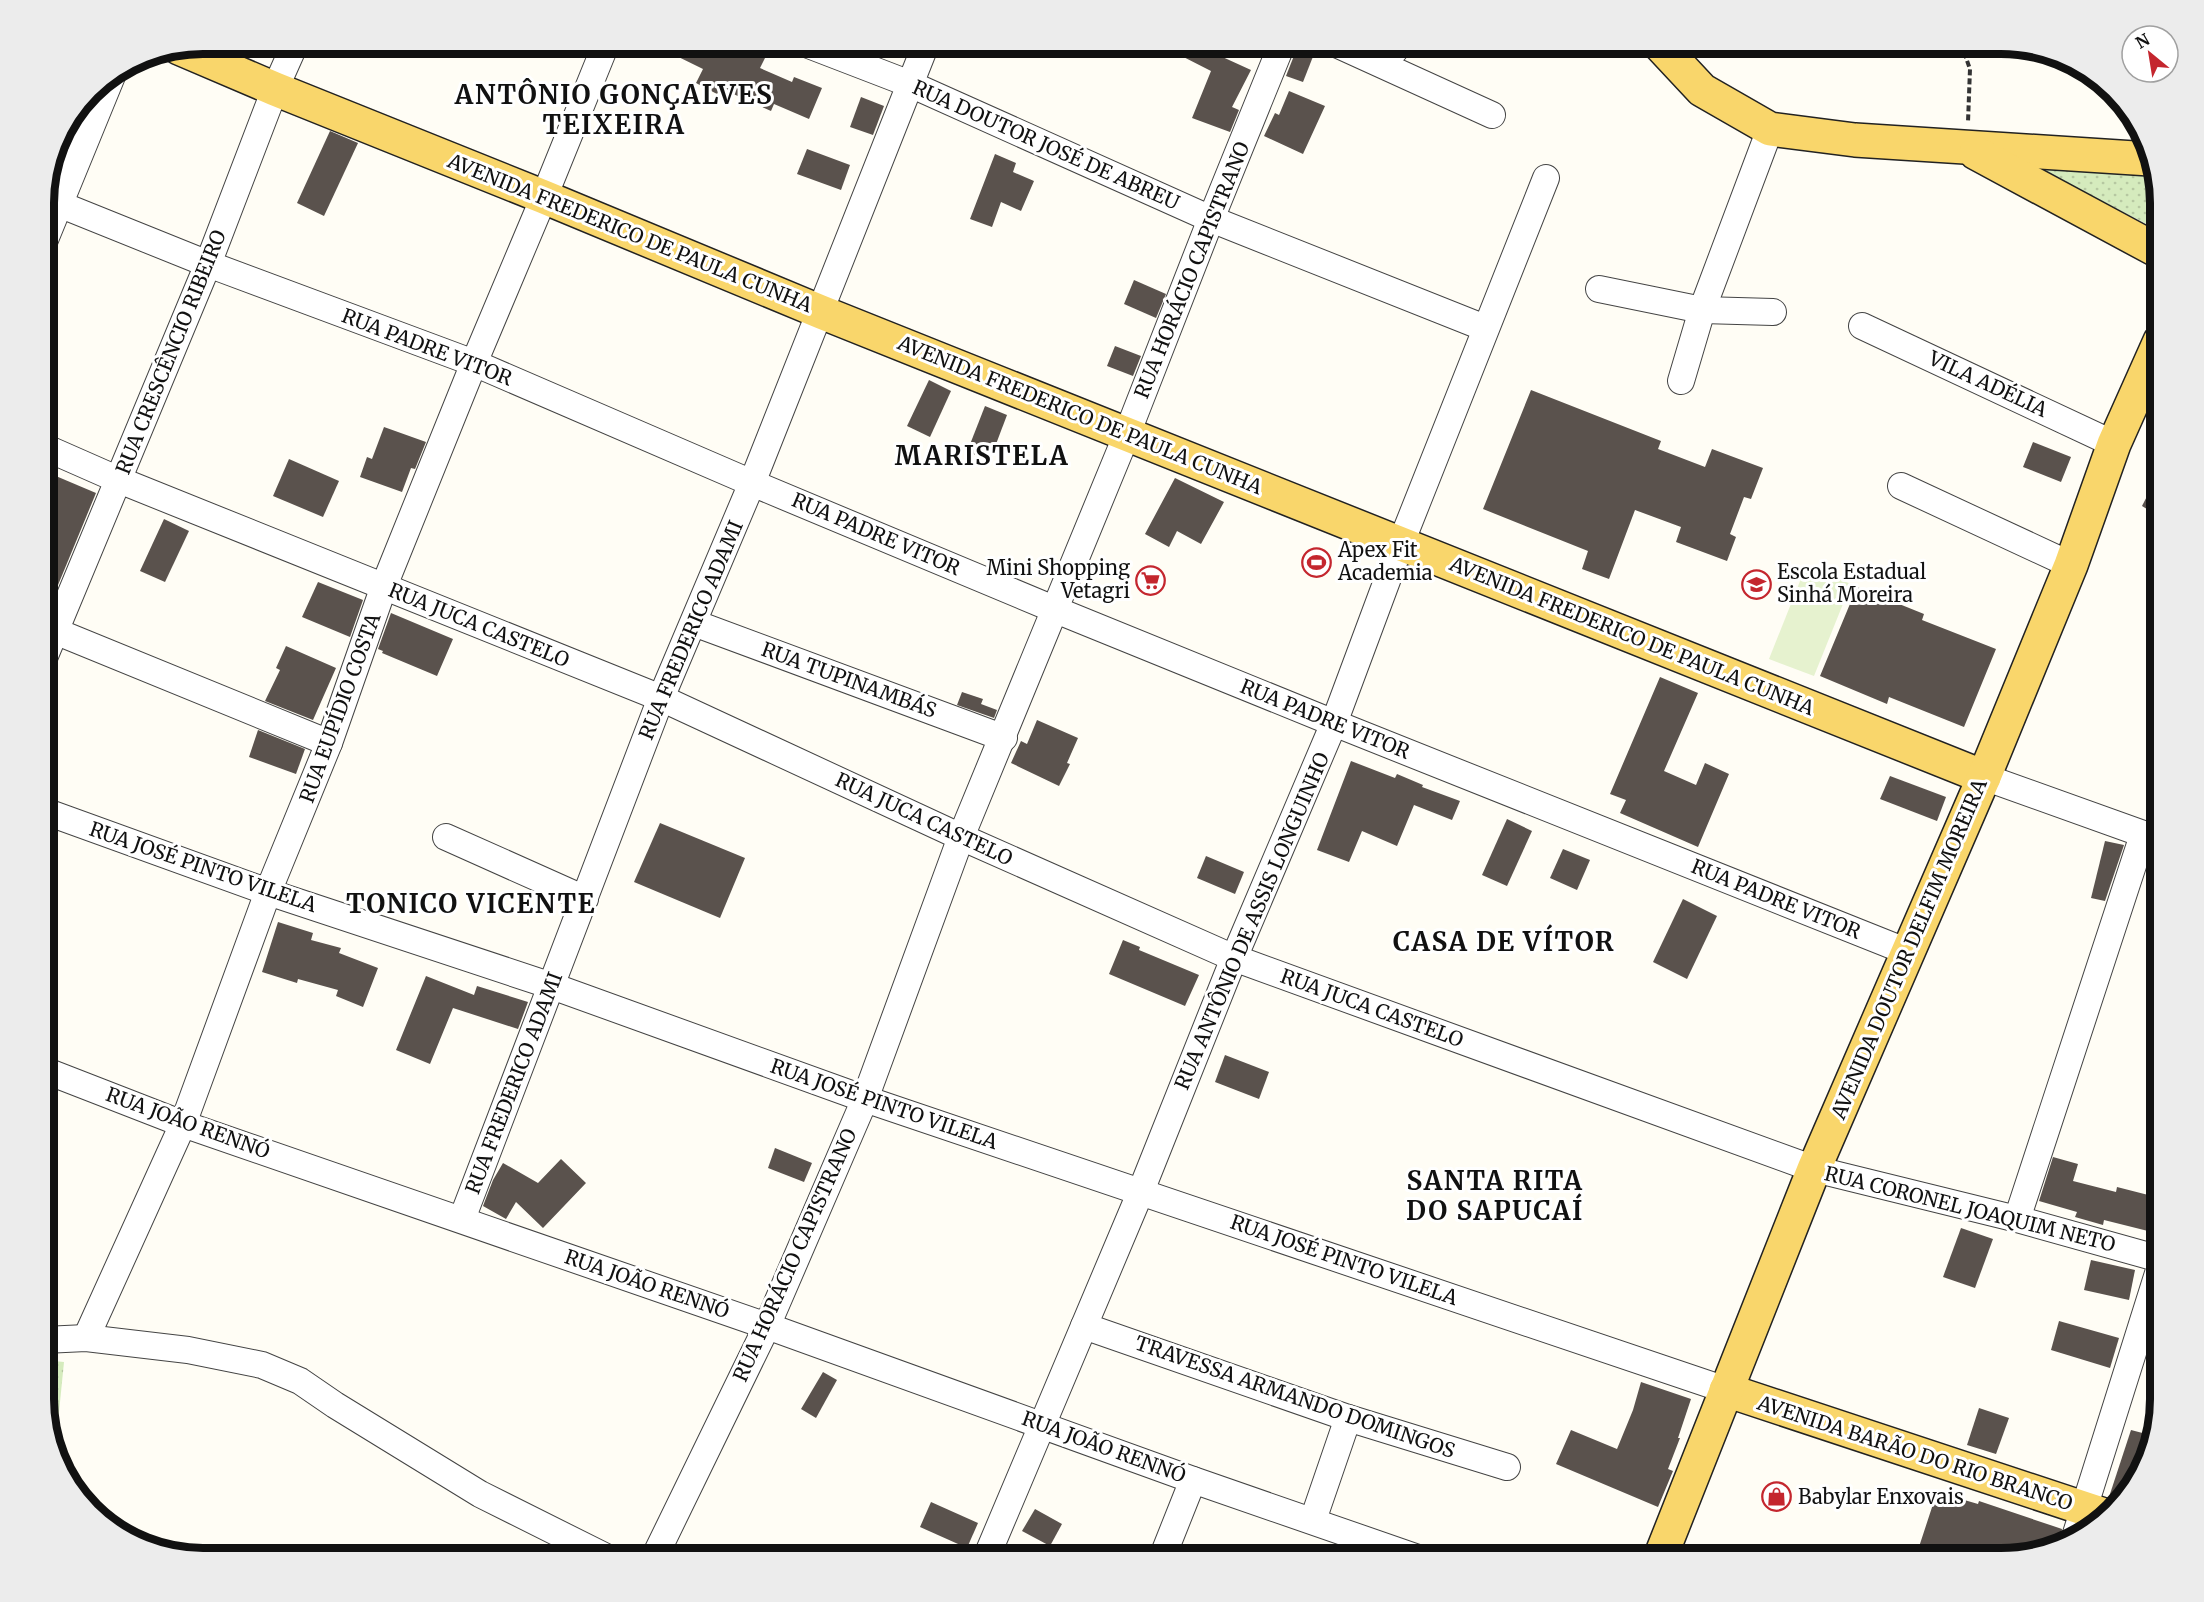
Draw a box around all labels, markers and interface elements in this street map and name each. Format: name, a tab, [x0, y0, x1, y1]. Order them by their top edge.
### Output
north arrow	[2120, 24, 2180, 84]
text: N	[2132, 29, 2153, 53]
street label: RUA DOUTOR JOSÉ DE ABREU	[909, 72, 1184, 215]
district label: ANTÔNIO GONÇALVES TEIXEIRA	[454, 78, 773, 141]
street label: RUA HORÁCIO CAPISTRANO	[1127, 137, 1255, 402]
street label: AVENIDA FREDERICO DE PAULA CUNHA	[443, 147, 817, 318]
street label: RUA CRESCÊNCIO RIBEIRO	[109, 226, 231, 478]
street label: RUA PADRE VITOR	[338, 303, 516, 391]
street label: AVENIDA FREDERICO DE PAULA CUNHA	[893, 329, 1267, 500]
street label: VILA ADÉLIA	[1924, 343, 2053, 422]
district label: MARISTELA	[895, 439, 1069, 472]
street label: RUA PADRE VITOR	[788, 487, 964, 580]
street label: RUA FREDERICO ADAMI	[633, 516, 748, 743]
place label: Apex Fit Academia	[1337, 537, 1433, 585]
sports icon: Apex Fit Academia	[1301, 546, 1333, 578]
street label: AVENIDA FREDERICO DE PAULA CUNHA	[1445, 550, 1819, 721]
place label: Mini Shopping Vetagri	[987, 555, 1130, 603]
place label: Escola Estadual Sinhá Moreira	[1777, 559, 1926, 607]
supermarket icon: Mini Shopping Vetagri	[1135, 564, 1167, 596]
school or university icon: Escola Estadual Sinhá Moreira	[1740, 568, 1772, 600]
street label: RUA JUCA CASTELO	[385, 577, 573, 672]
street label: RUA EUPÍDIO COSTA	[292, 608, 386, 806]
street label: RUA TUPINAMBÁS	[758, 634, 941, 723]
street label: RUA PADRE VITOR	[1237, 673, 1414, 764]
street label: RUA ANTÔNIO DE ASSIS LONGUINHO	[1168, 748, 1334, 1093]
street label: RUA JUCA CASTELO	[832, 767, 1017, 871]
street label: AVENIDA DOUTOR DELFIM MOREIRA	[1825, 774, 1992, 1124]
street label: RUA JOSÉ PINTO VILELA	[86, 814, 322, 917]
street label: RUA PADRE VITOR	[1688, 853, 1865, 944]
district label: TONICO VICENTE	[346, 887, 596, 920]
district label: CASA DE VÍTOR	[1393, 924, 1615, 958]
street label: RUA JUCA CASTELO	[1277, 963, 1467, 1052]
street label: RUA FREDERICO ADAMI	[460, 968, 567, 1197]
street label: RUA JOSÉ PINTO VILELA	[767, 1051, 1003, 1154]
street label: RUA JOÃO RENNÓ	[103, 1080, 274, 1164]
street label: RUA HORÁCIO CAPISTRANO	[725, 1123, 862, 1385]
street label: RUA CORONEL JOAQUIM NETO	[1822, 1160, 2118, 1257]
district label: SANTA RITA DO SAPUCAÍ	[1406, 1164, 1584, 1227]
street label: RUA JOSÉ PINTO VILELA	[1227, 1207, 1463, 1310]
street label: RUA JOÃO RENNÓ	[562, 1243, 733, 1323]
street label: TRAVESSA ARMANDO DOMINGOS	[1132, 1330, 1459, 1463]
street label: AVENIDA BARÃO DO RIO BRANCO	[1754, 1388, 2076, 1515]
street label: RUA JOÃO RENNÓ	[1019, 1404, 1190, 1488]
shop icon: Babylar Enxovais	[1761, 1481, 1793, 1513]
place label: Babylar Enxovais	[1798, 1484, 1964, 1509]

